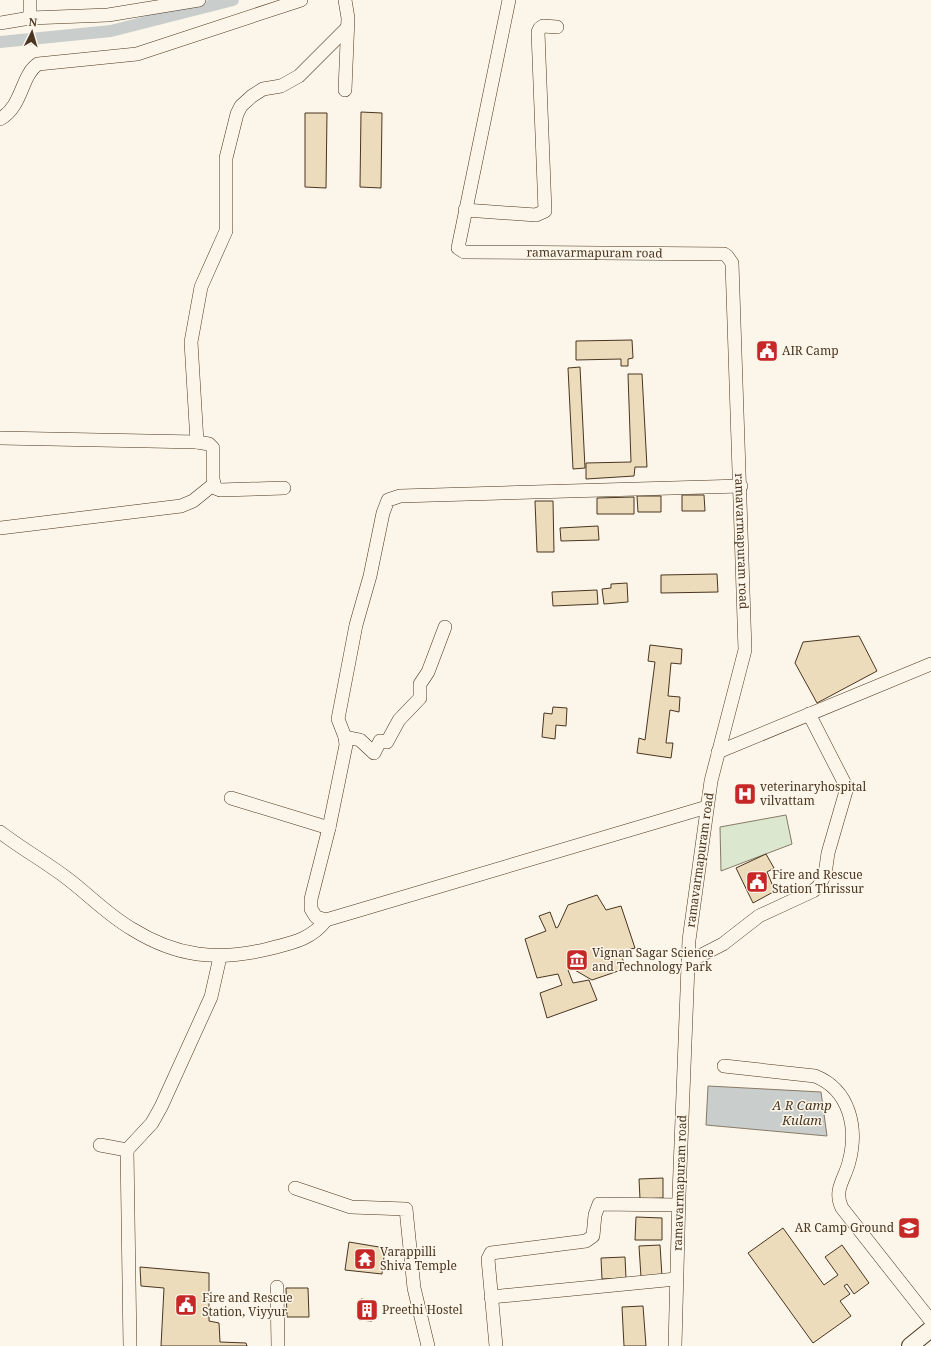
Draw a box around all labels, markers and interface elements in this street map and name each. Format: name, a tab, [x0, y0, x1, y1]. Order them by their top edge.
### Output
north arrow	[12, 12, 52, 52]
text: N	[28, 14, 38, 29]
street label: ramavarmapuram road	[526, 243, 663, 262]
public building icon: AIR Camp	[754, 338, 780, 364]
place label: AIR Camp	[782, 342, 839, 359]
street label: ramavarmapuram road	[731, 473, 753, 610]
place label: veterinaryhospital vilvattam	[760, 778, 867, 809]
hospital icon: veterinaryhospital vilvattam	[732, 781, 758, 807]
street label: ramavarmapuram road	[682, 791, 717, 928]
place label: Fire and Rescue Station Thrissur	[772, 866, 864, 897]
public building icon: Fire and Rescue Station Thrissur	[744, 869, 770, 895]
place label: Vignan Sagar Science and Technology Park	[592, 944, 714, 975]
museum icon: Vignan Sagar Science and Technology Park	[564, 947, 590, 973]
water label: A R Camp Kulam	[771, 1096, 832, 1129]
street label: ramavarmapuram road	[669, 1114, 690, 1251]
school or university icon: AR Camp Ground	[896, 1215, 922, 1241]
place label: AR Camp Ground	[795, 1219, 895, 1236]
place label: Varappilli Shiva Temple	[380, 1243, 457, 1274]
temple icon: Varappilli Shiva Temple	[352, 1246, 378, 1272]
place label: Fire and Rescue Station, Viyyur	[202, 1289, 293, 1320]
public building icon: Fire and Rescue Station, Viyyur	[173, 1292, 199, 1318]
building icon: Preethi Hostel	[354, 1297, 380, 1323]
place label: Preethi Hostel	[382, 1301, 463, 1318]

